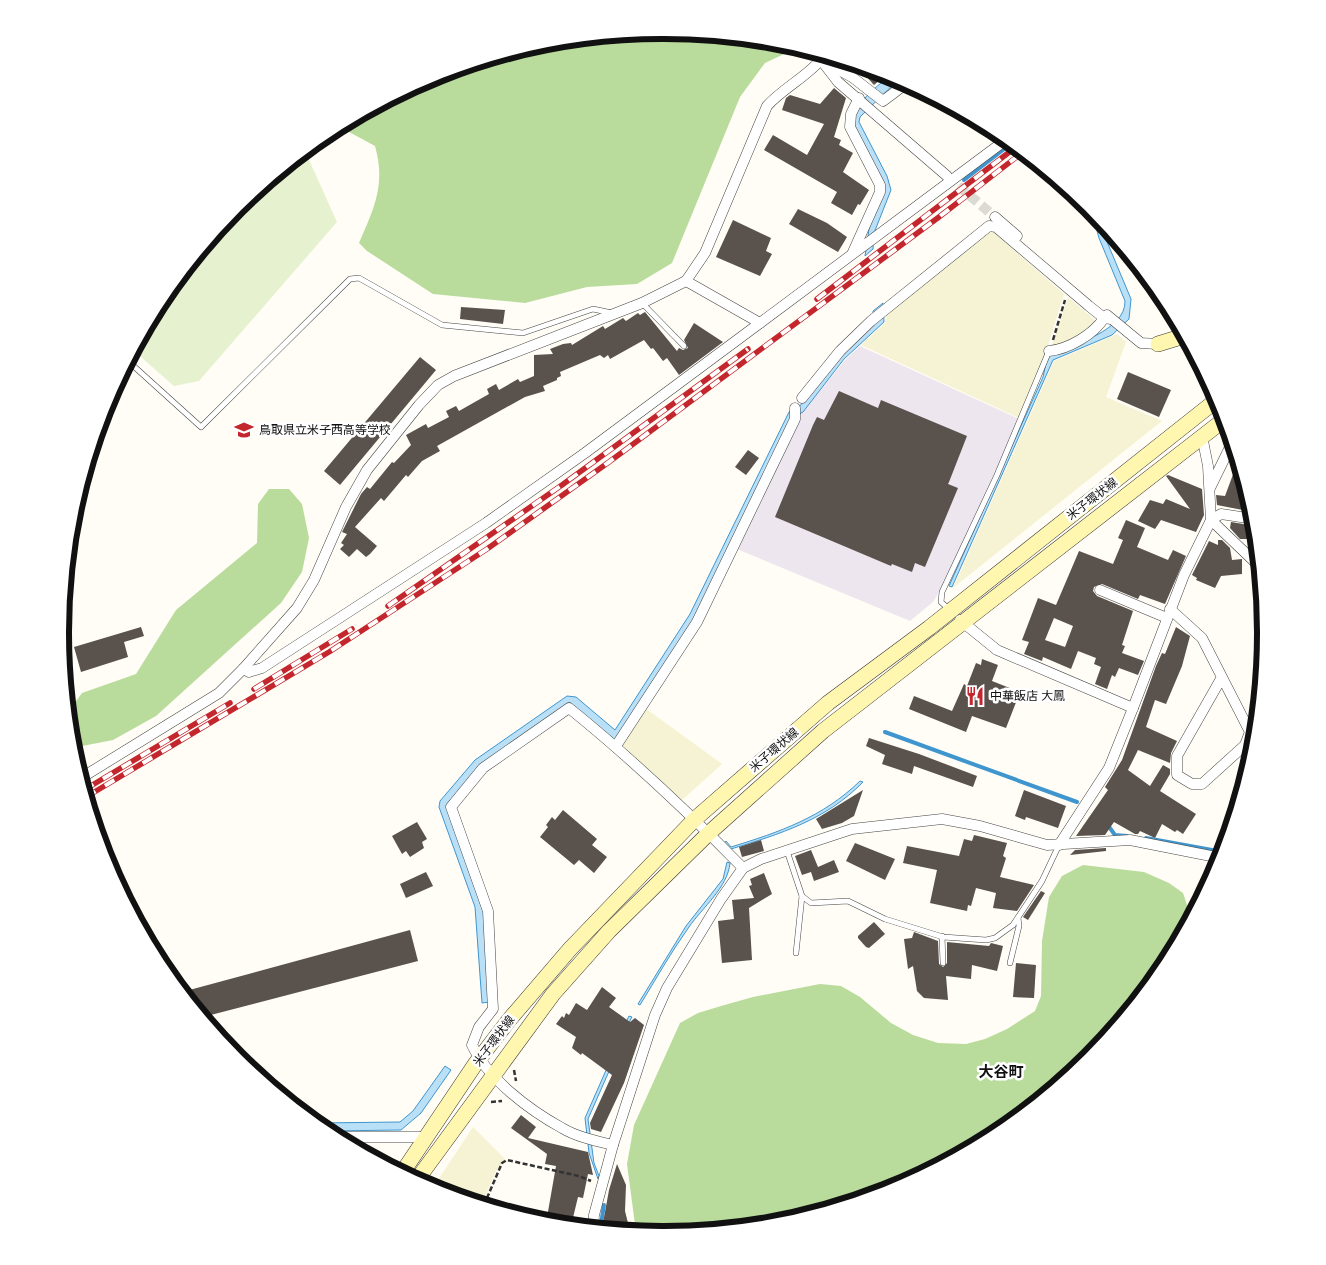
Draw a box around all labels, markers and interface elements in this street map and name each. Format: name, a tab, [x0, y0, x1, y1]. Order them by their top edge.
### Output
school or university icon: 鳥取県立米子西高等学校	[233, 419, 255, 441]
place label: 鳥取県立米子西高等学校	[259, 421, 391, 437]
street label: 米子環状線	[1063, 473, 1120, 523]
restaurant icon: 中華飯店 大鳳	[964, 685, 986, 707]
place label: 中華飯店 大鳳	[990, 687, 1065, 703]
street label: 米子環状線	[745, 724, 801, 775]
street label: 米子環状線	[469, 1012, 518, 1069]
district label: 大谷町	[978, 1061, 1024, 1081]

